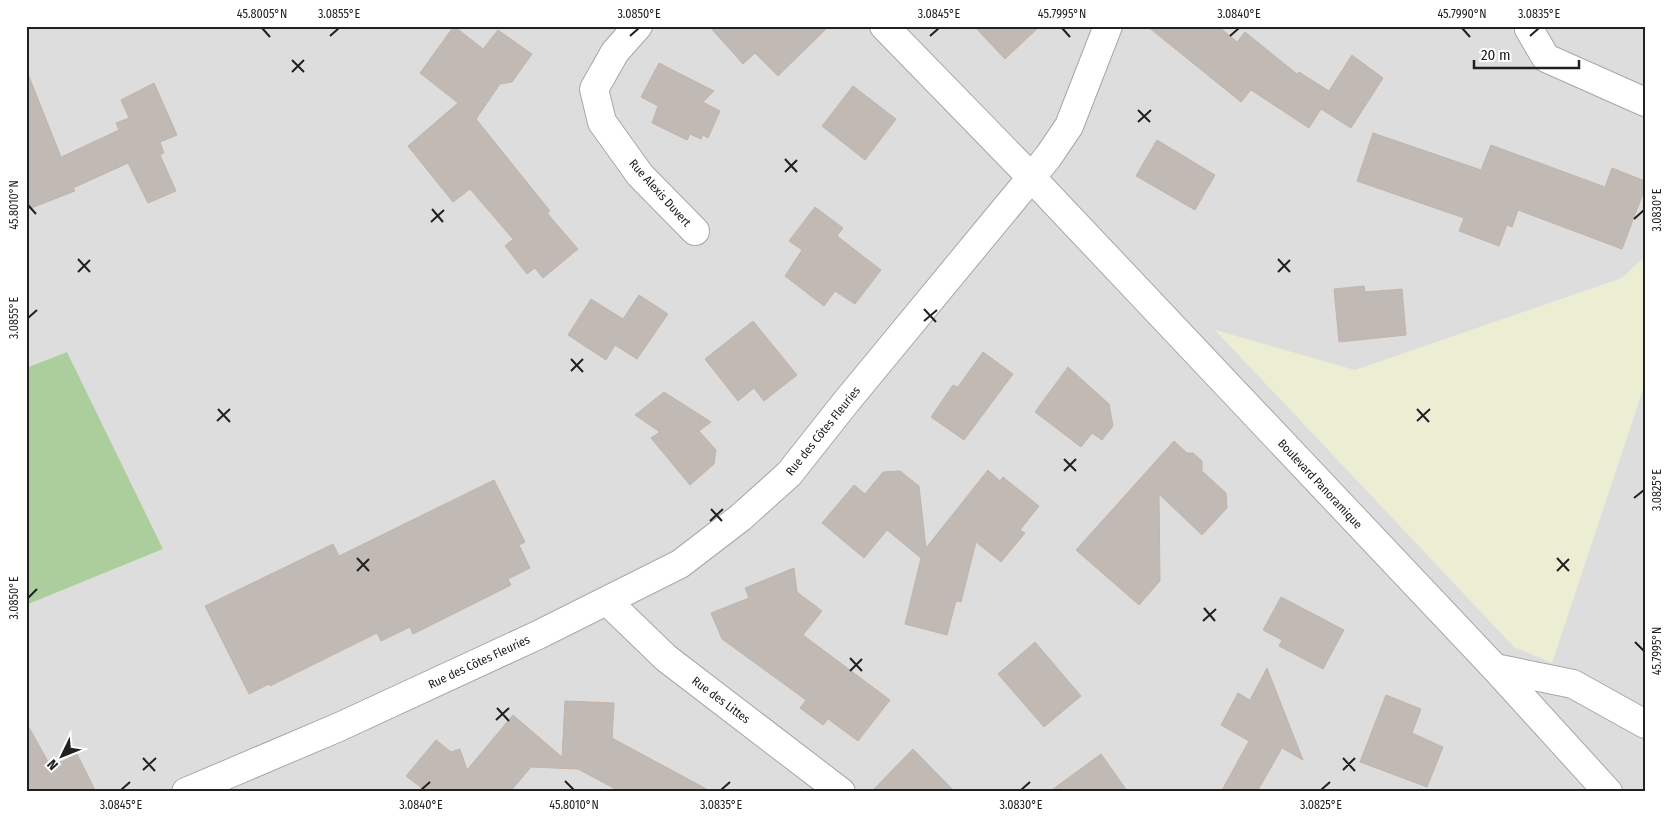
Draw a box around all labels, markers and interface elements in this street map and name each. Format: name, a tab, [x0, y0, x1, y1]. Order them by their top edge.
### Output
text: 45.8005°N	[237, 7, 287, 21]
text: 3.0855°E	[318, 7, 360, 21]
text: 3.0850°E	[617, 7, 661, 21]
text: 3.0845°E	[918, 7, 961, 21]
text: 45.7995°N	[1038, 7, 1086, 21]
text: 3.0840°E	[1217, 7, 1261, 21]
text: 45.7990°N	[1437, 7, 1487, 21]
text: 3.0835°E	[1518, 7, 1560, 21]
scale bar	[1474, 38, 1578, 70]
text: 20 m	[1481, 46, 1511, 64]
street label: Rue Alexis Duvert	[626, 157, 694, 230]
text: 45.8010°N	[7, 180, 21, 230]
text: 3.0830°E	[1650, 188, 1664, 231]
text: 3.0855°E	[7, 297, 21, 339]
street label: Rue des Côtes Fleuries	[783, 384, 863, 478]
street label: Boulevard Panoramique	[1275, 436, 1365, 532]
text: 3.0825°E	[1650, 469, 1664, 511]
text: 3.0850°E	[7, 576, 21, 620]
text: 45.7995°N	[1650, 627, 1664, 675]
street label: Rue des Côtes Fleuries	[426, 632, 532, 692]
street label: Rue des Littes	[689, 674, 753, 726]
north arrow	[38, 730, 88, 780]
text: N	[44, 756, 62, 773]
text: 3.0845°E	[100, 798, 143, 812]
text: 3.0840°E	[399, 798, 443, 812]
text: 45.8010°N	[549, 798, 599, 812]
text: 3.0835°E	[700, 798, 742, 812]
text: 3.0830°E	[1000, 798, 1043, 812]
text: 3.0825°E	[1300, 798, 1342, 812]

